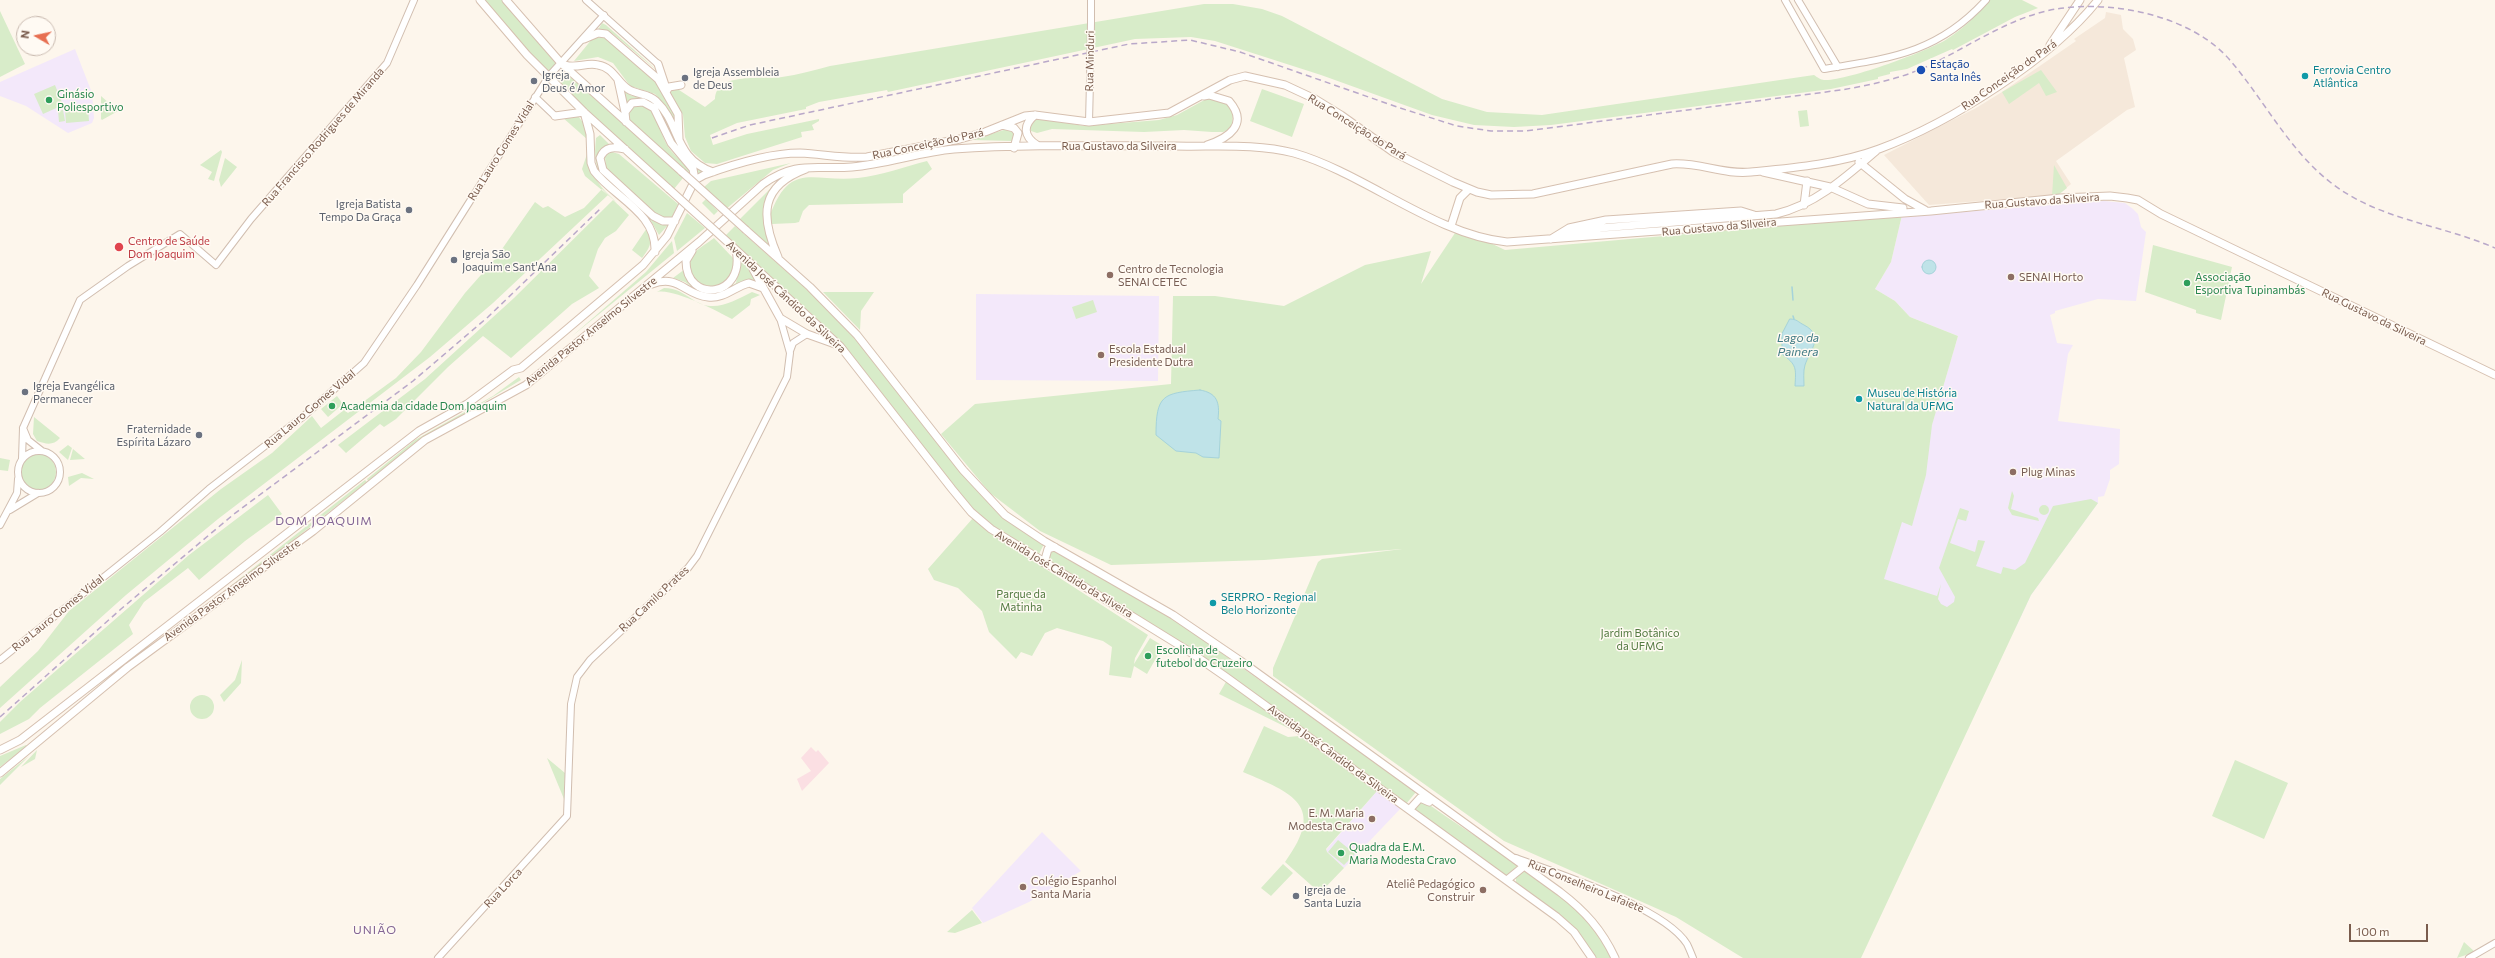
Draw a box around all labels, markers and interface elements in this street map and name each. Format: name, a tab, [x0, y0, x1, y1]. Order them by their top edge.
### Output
north arrow	[16, 16, 56, 56]
text: N	[18, 29, 32, 39]
street label: Rua Minduri	[1083, 31, 1097, 91]
street label: Rua Conceição do Pará	[1959, 37, 2059, 113]
place label: Estação Santa Inês	[1930, 57, 1981, 83]
place label: Ferrovia Centro Atlântica	[2313, 63, 2391, 89]
marker: Estação Santa Inês	[1915, 64, 1927, 76]
street label: Rua Francisco Rodrigues de Miranda	[259, 65, 387, 209]
place label: Igreja Assembleia de Deus	[693, 65, 779, 91]
place label: Igreja Deus é Amor	[542, 68, 605, 94]
marker: Ferrovia Centro Atlântica	[2300, 71, 2310, 81]
marker: Igreja Assembleia de Deus	[680, 73, 690, 83]
marker: Igreja Deus é Amor	[529, 76, 539, 86]
place label: Ginásio Poliesportivo	[57, 87, 124, 113]
street label: Rua Conceição do Pará	[1305, 91, 1409, 163]
marker: Ginásio Poliesportivo	[44, 95, 54, 105]
street label: Rua Lauro Gomes Vidal	[465, 99, 537, 203]
street label: Rua Conceição do Pará	[871, 126, 985, 162]
street label: Rua Gustavo da Silveira	[1061, 139, 1177, 153]
street label: Rua Gustavo da Silveira	[1984, 190, 2100, 212]
place label: Igreja Batista Tempo Da Graça	[319, 197, 401, 223]
marker: Igreja Batista Tempo Da Graça	[404, 205, 414, 215]
street label: Rua Gustavo da Silveira	[1661, 215, 1777, 239]
place label: Centro de Saúde Dom Joaquim	[128, 234, 210, 260]
street label: Avenida José Cândido da Silveira	[724, 238, 848, 356]
marker: Centro de Saúde Dom Joaquim	[113, 241, 125, 253]
place label: Igreja São Joaquim e Sant'Ana	[462, 247, 557, 273]
marker: Igreja São Joaquim e Sant'Ana	[449, 255, 459, 265]
place label: Centro de Tecnologia SENAI CETEC	[1118, 262, 1224, 288]
marker: Centro de Tecnologia SENAI CETEC	[1105, 270, 1115, 280]
place label: SENAI Horto	[2019, 270, 2083, 284]
place label: Associação Esportiva Tupinambás	[2195, 270, 2305, 296]
marker: SENAI Horto	[2006, 272, 2016, 282]
street label: Avenida Pastor Anselmo Silvestre	[523, 274, 659, 388]
marker: Associação Esportiva Tupinambás	[2182, 278, 2192, 288]
street label: Rua Gustavo da Silveira	[2319, 286, 2429, 348]
water label: Lago da Painera	[1777, 331, 1819, 359]
place label: Escola Estadual Presidente Dutra	[1109, 342, 1193, 368]
marker: Escola Estadual Presidente Dutra	[1096, 350, 1106, 360]
street label: Rua Lauro Gomes Vidal	[262, 367, 358, 451]
place label: Igreja Evangélica Permanecer	[33, 379, 115, 405]
place label: Museu de História Natural da UFMG	[1867, 386, 1957, 412]
marker: Igreja Evangélica Permanecer	[20, 387, 30, 397]
marker: Museu de História Natural da UFMG	[1854, 394, 1864, 404]
place label: Academia da cidade Dom Joaquim	[340, 399, 507, 413]
marker: Academia da cidade Dom Joaquim	[327, 401, 337, 411]
place label: Fraternidade Espírita Lázaro	[117, 422, 191, 448]
marker: Fraternidade Espírita Lázaro	[194, 430, 204, 440]
place label: Plug Minas	[2021, 465, 2075, 479]
marker: Plug Minas	[2008, 467, 2018, 477]
district label: DOM JOAQUIM	[275, 514, 373, 528]
street label: Avenida José Cândido da Silveira	[993, 528, 1135, 620]
street label: Avenida Pastor Anselmo Silvestre	[161, 536, 303, 644]
street label: Rua Camilo Prates	[616, 563, 692, 635]
street label: Rua Lauro Gomes Vidal	[9, 572, 107, 654]
park label: Parque da Matinha	[996, 587, 1046, 613]
place label: SERPRO - Regional Belo Horizonte	[1221, 590, 1316, 616]
marker: SERPRO - Regional Belo Horizonte	[1208, 598, 1218, 608]
park label: Jardim Botânico da UFMG	[1601, 626, 1679, 652]
place label: Escolinha de futebol do Cruzeiro	[1156, 643, 1253, 669]
marker: Escolinha de futebol do Cruzeiro	[1143, 651, 1153, 661]
street label: Avenida José Cândido da Silveira	[1265, 702, 1401, 806]
place label: E. M. Maria Modesta Cravo	[1288, 806, 1364, 832]
marker: E. M. Maria Modesta Cravo	[1367, 814, 1377, 824]
place label: Quadra da E.M. Maria Modesta Cravo	[1349, 840, 1456, 866]
marker: Quadra da E.M. Maria Modesta Cravo	[1336, 848, 1346, 858]
street label: Rua Conselheiro Lafaiete	[1526, 857, 1646, 915]
street label: Rua Lorca	[481, 865, 525, 911]
place label: Colégio Espanhol Santa Maria	[1031, 874, 1117, 900]
place label: Ateliê Pedagógico Construir	[1386, 877, 1475, 903]
marker: Colégio Espanhol Santa Maria	[1018, 882, 1028, 892]
place label: Igreja de Santa Luzia	[1304, 883, 1361, 909]
marker: Ateliê Pedagógico Construir	[1478, 885, 1488, 895]
marker: Igreja de Santa Luzia	[1291, 891, 1301, 901]
scale bar	[2351, 916, 2430, 942]
district label: UNIÃO	[353, 923, 397, 937]
text: 100 m	[2356, 924, 2390, 938]

